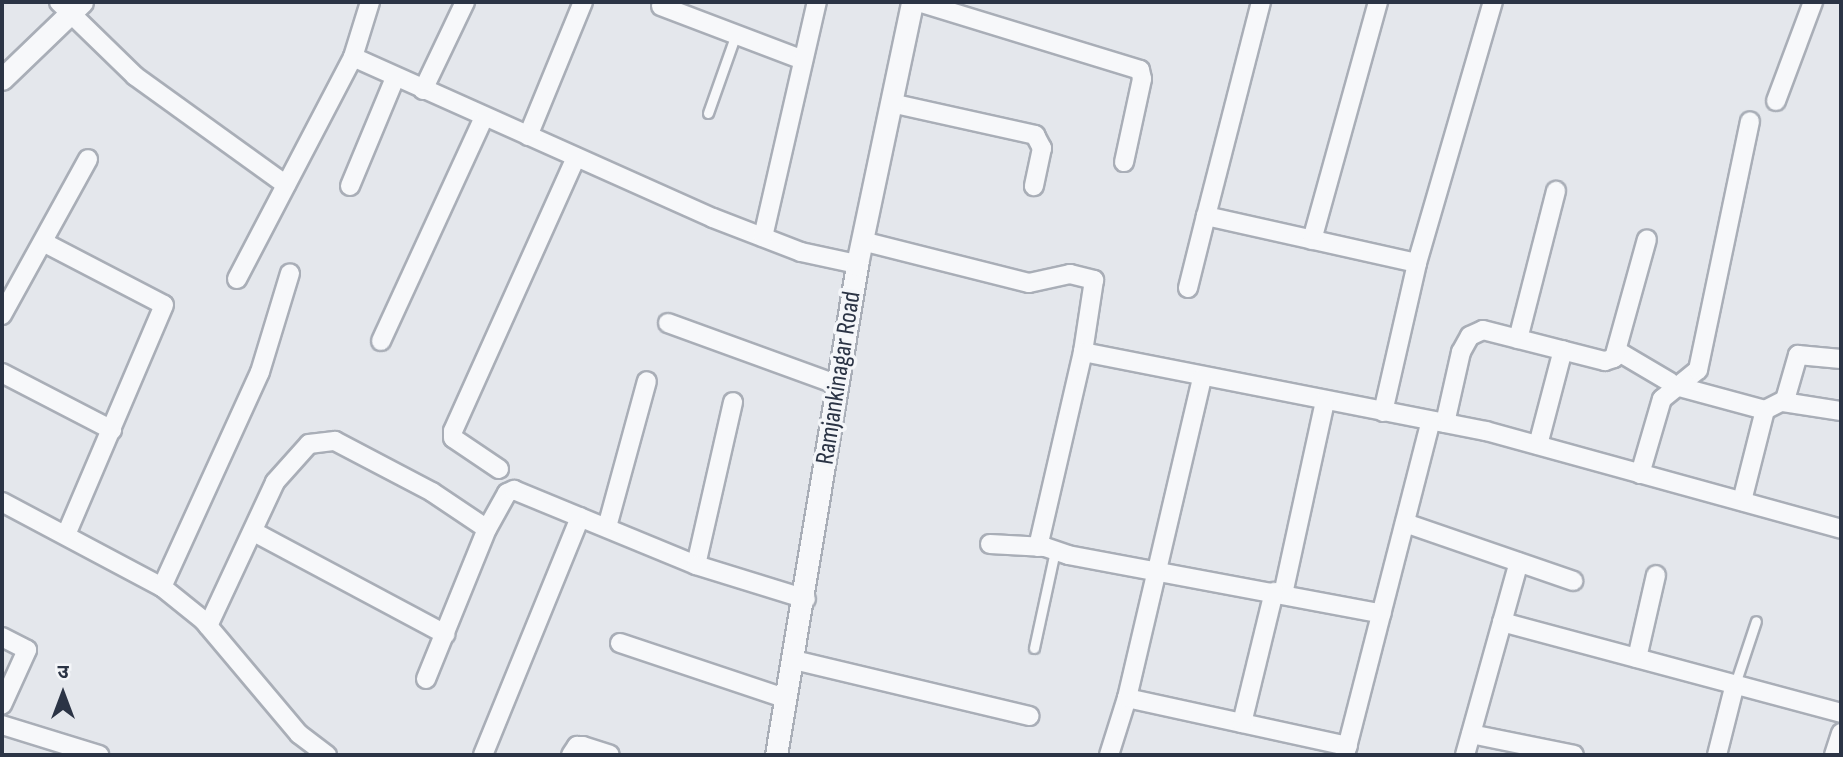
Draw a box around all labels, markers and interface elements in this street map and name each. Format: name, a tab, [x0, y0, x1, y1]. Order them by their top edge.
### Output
street label: Ramjankinagar Road	[810, 289, 868, 467]
north arrow	[28, 659, 98, 729]
text: उ	[57, 661, 69, 684]

